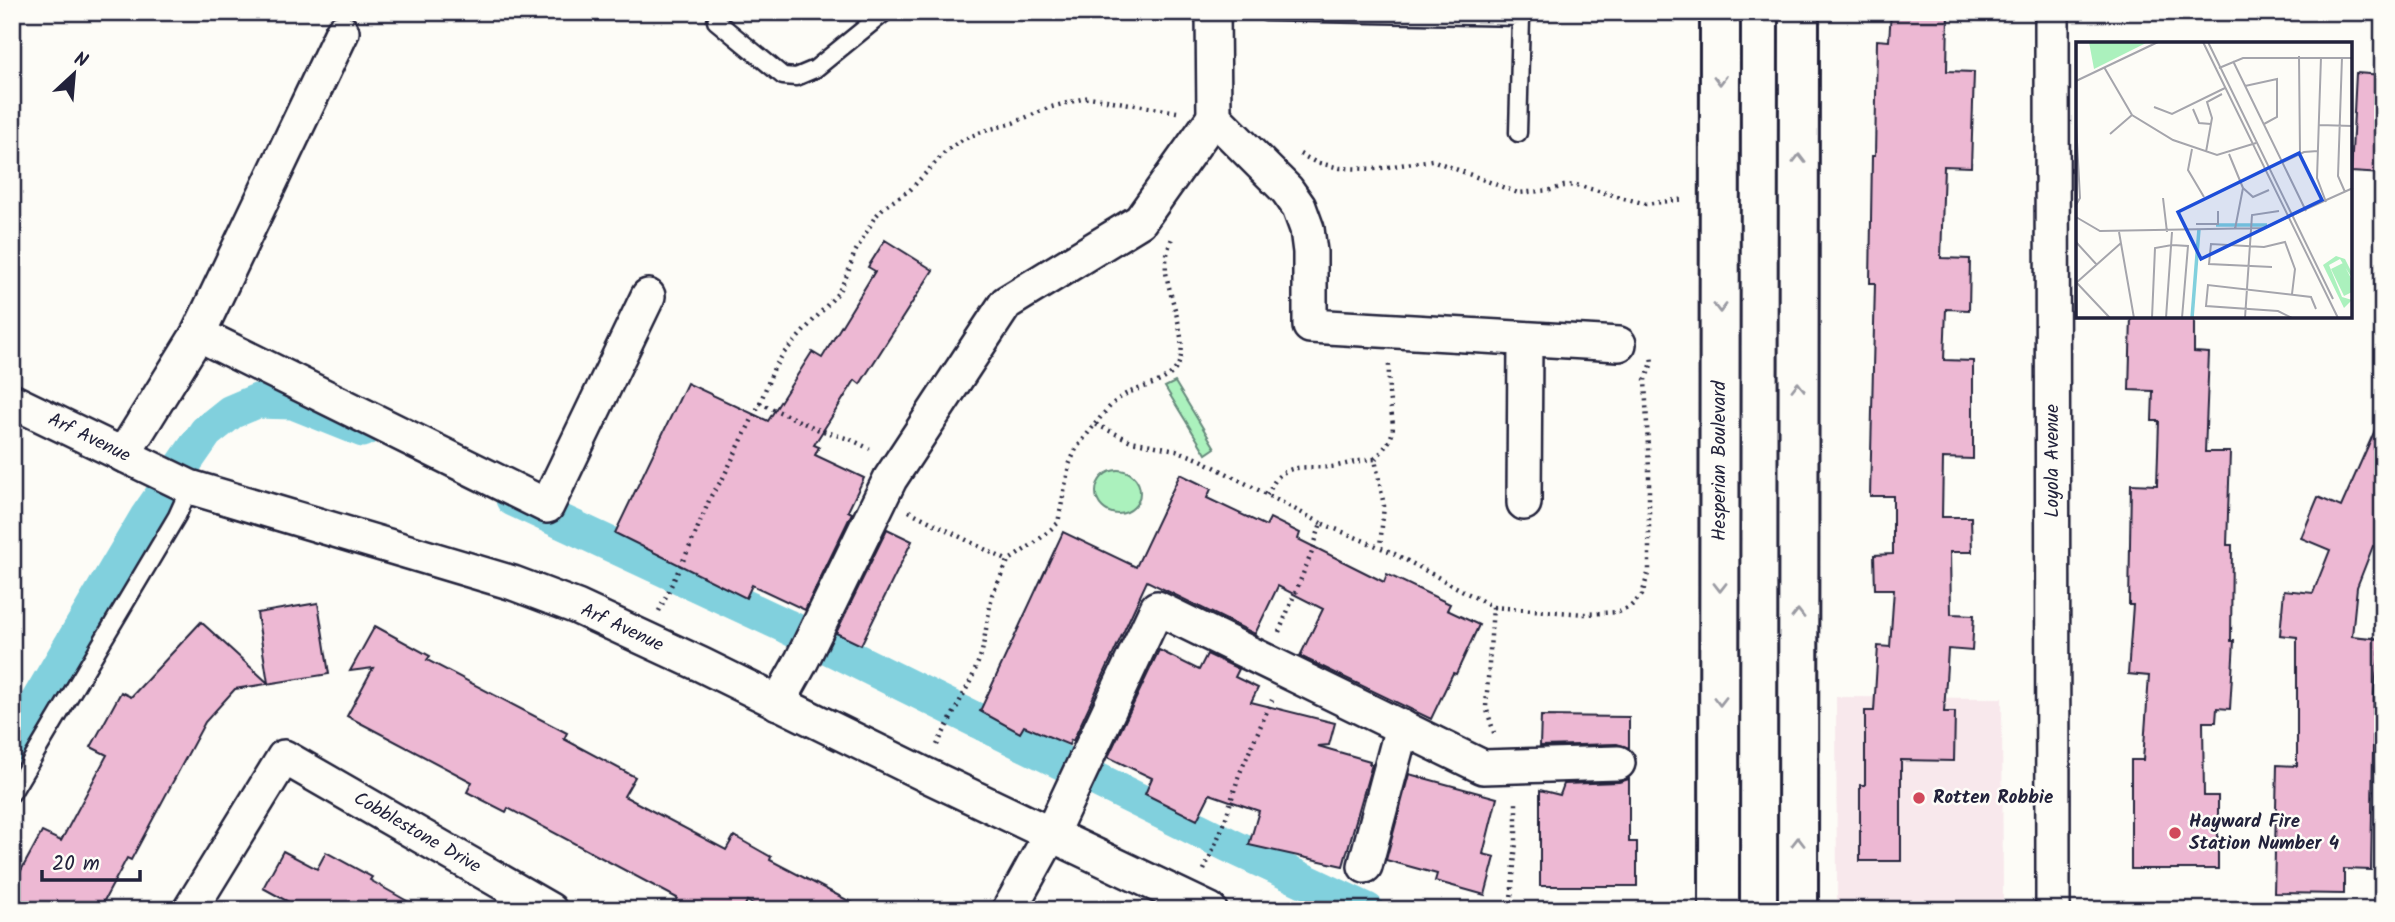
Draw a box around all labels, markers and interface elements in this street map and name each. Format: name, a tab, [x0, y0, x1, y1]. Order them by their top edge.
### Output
north arrow	[38, 38, 108, 108]
inset map	[2076, 42, 2353, 318]
text: N	[69, 44, 93, 77]
one-way arrow	[1712, 76, 1728, 86]
one-way arrow	[1791, 153, 1807, 164]
one-way arrow	[1712, 303, 1728, 314]
street label: Hesperian Boulevard	[1705, 380, 1735, 541]
one-way arrow	[1790, 381, 1806, 391]
street label: Loyola Avenue	[2038, 404, 2068, 518]
street label: Arf Avenue	[43, 405, 136, 471]
one-way arrow	[1712, 582, 1728, 593]
street label: Arf Avenue	[576, 596, 669, 660]
one-way arrow	[1790, 608, 1806, 619]
one-way arrow	[1712, 696, 1728, 706]
place label: Rotten Robbie	[1933, 783, 2053, 813]
street label: Cobblestone Drive	[348, 784, 487, 882]
marker: Rotten Robbie	[1911, 790, 1927, 806]
place label: Hayward Fire Station Number 4	[2189, 807, 2340, 859]
marker: Hayward Fire Station Number 4	[2167, 825, 2183, 841]
one-way arrow	[1790, 836, 1806, 846]
scale bar	[42, 838, 140, 882]
text: 20 m	[52, 848, 100, 881]

